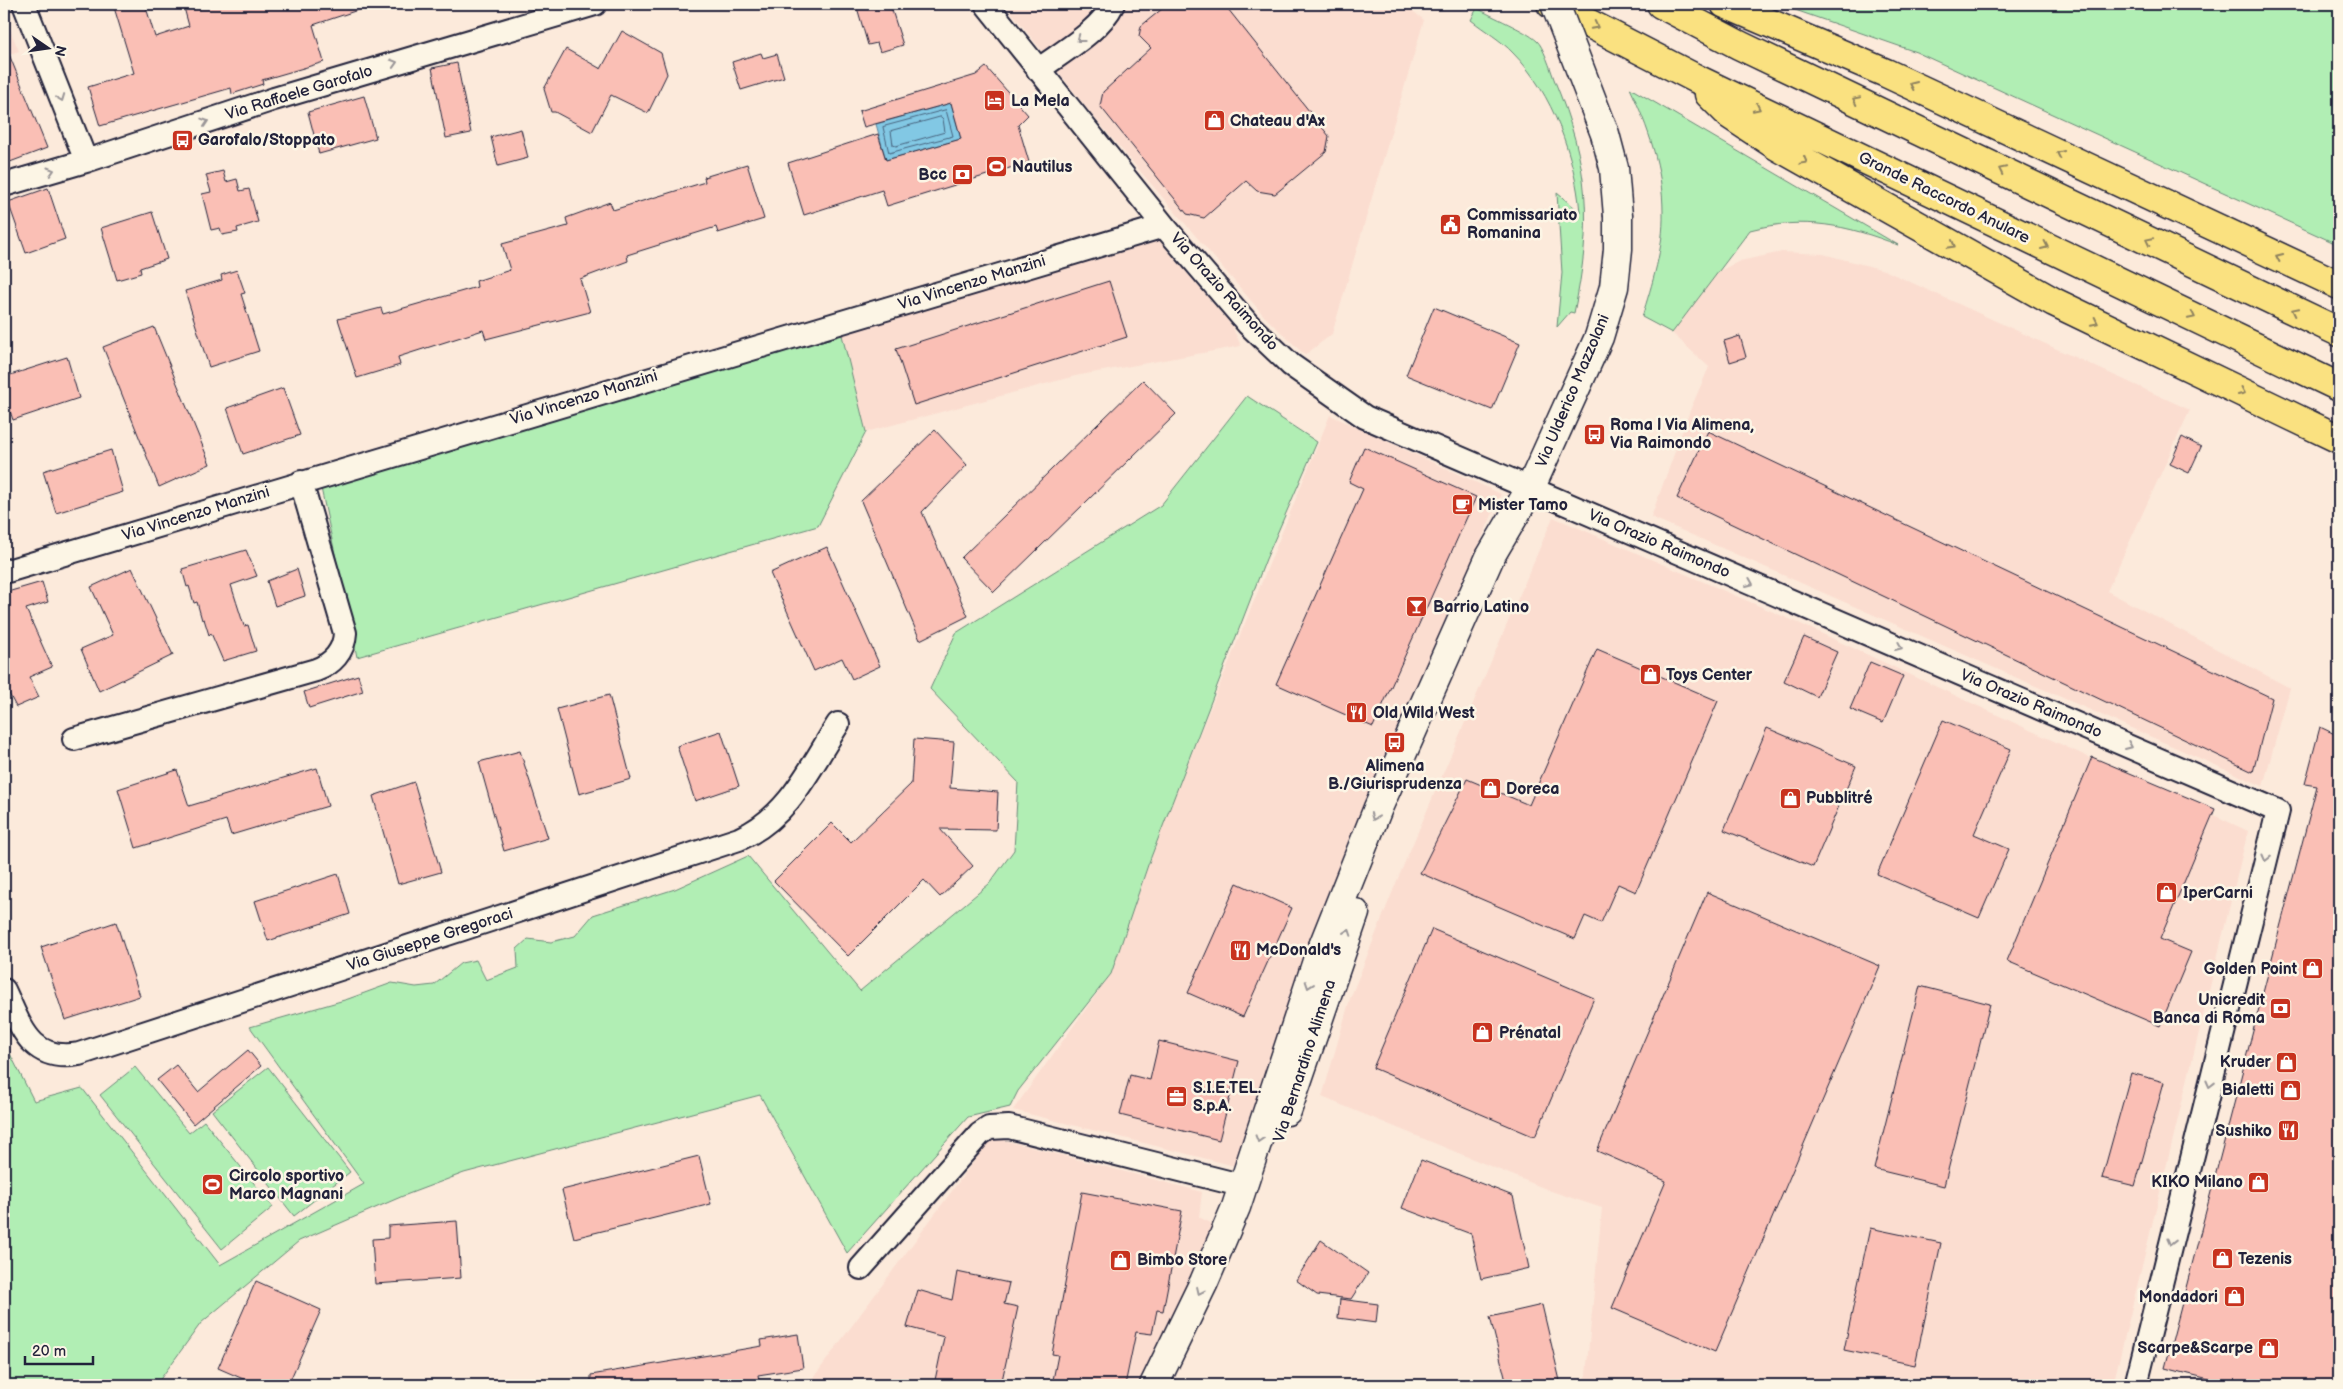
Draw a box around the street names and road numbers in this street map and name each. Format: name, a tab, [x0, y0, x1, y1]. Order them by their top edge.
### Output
street label: Via Raffaele Garofalo	[223, 62, 375, 124]
street label: Grande Raccordo Anulare	[1855, 148, 2033, 248]
street label: Via Orazio Raimondo	[1166, 229, 1282, 355]
street label: Via Vincenzo Manzini	[896, 252, 1048, 314]
street label: Via Ulderico Mazzolani	[1532, 312, 1614, 470]
street label: Via Vincenzo Manzini	[508, 367, 660, 429]
street label: Via Vincenzo Manzini	[120, 483, 272, 545]
street label: Via Orazio Raimondo	[1585, 506, 1733, 582]
street label: Via Orazio Raimondo	[1957, 666, 2105, 742]
street label: Via Giuseppe Gregoraci	[345, 904, 515, 976]
street label: Via Bernardino Alimena	[1270, 977, 1340, 1145]

